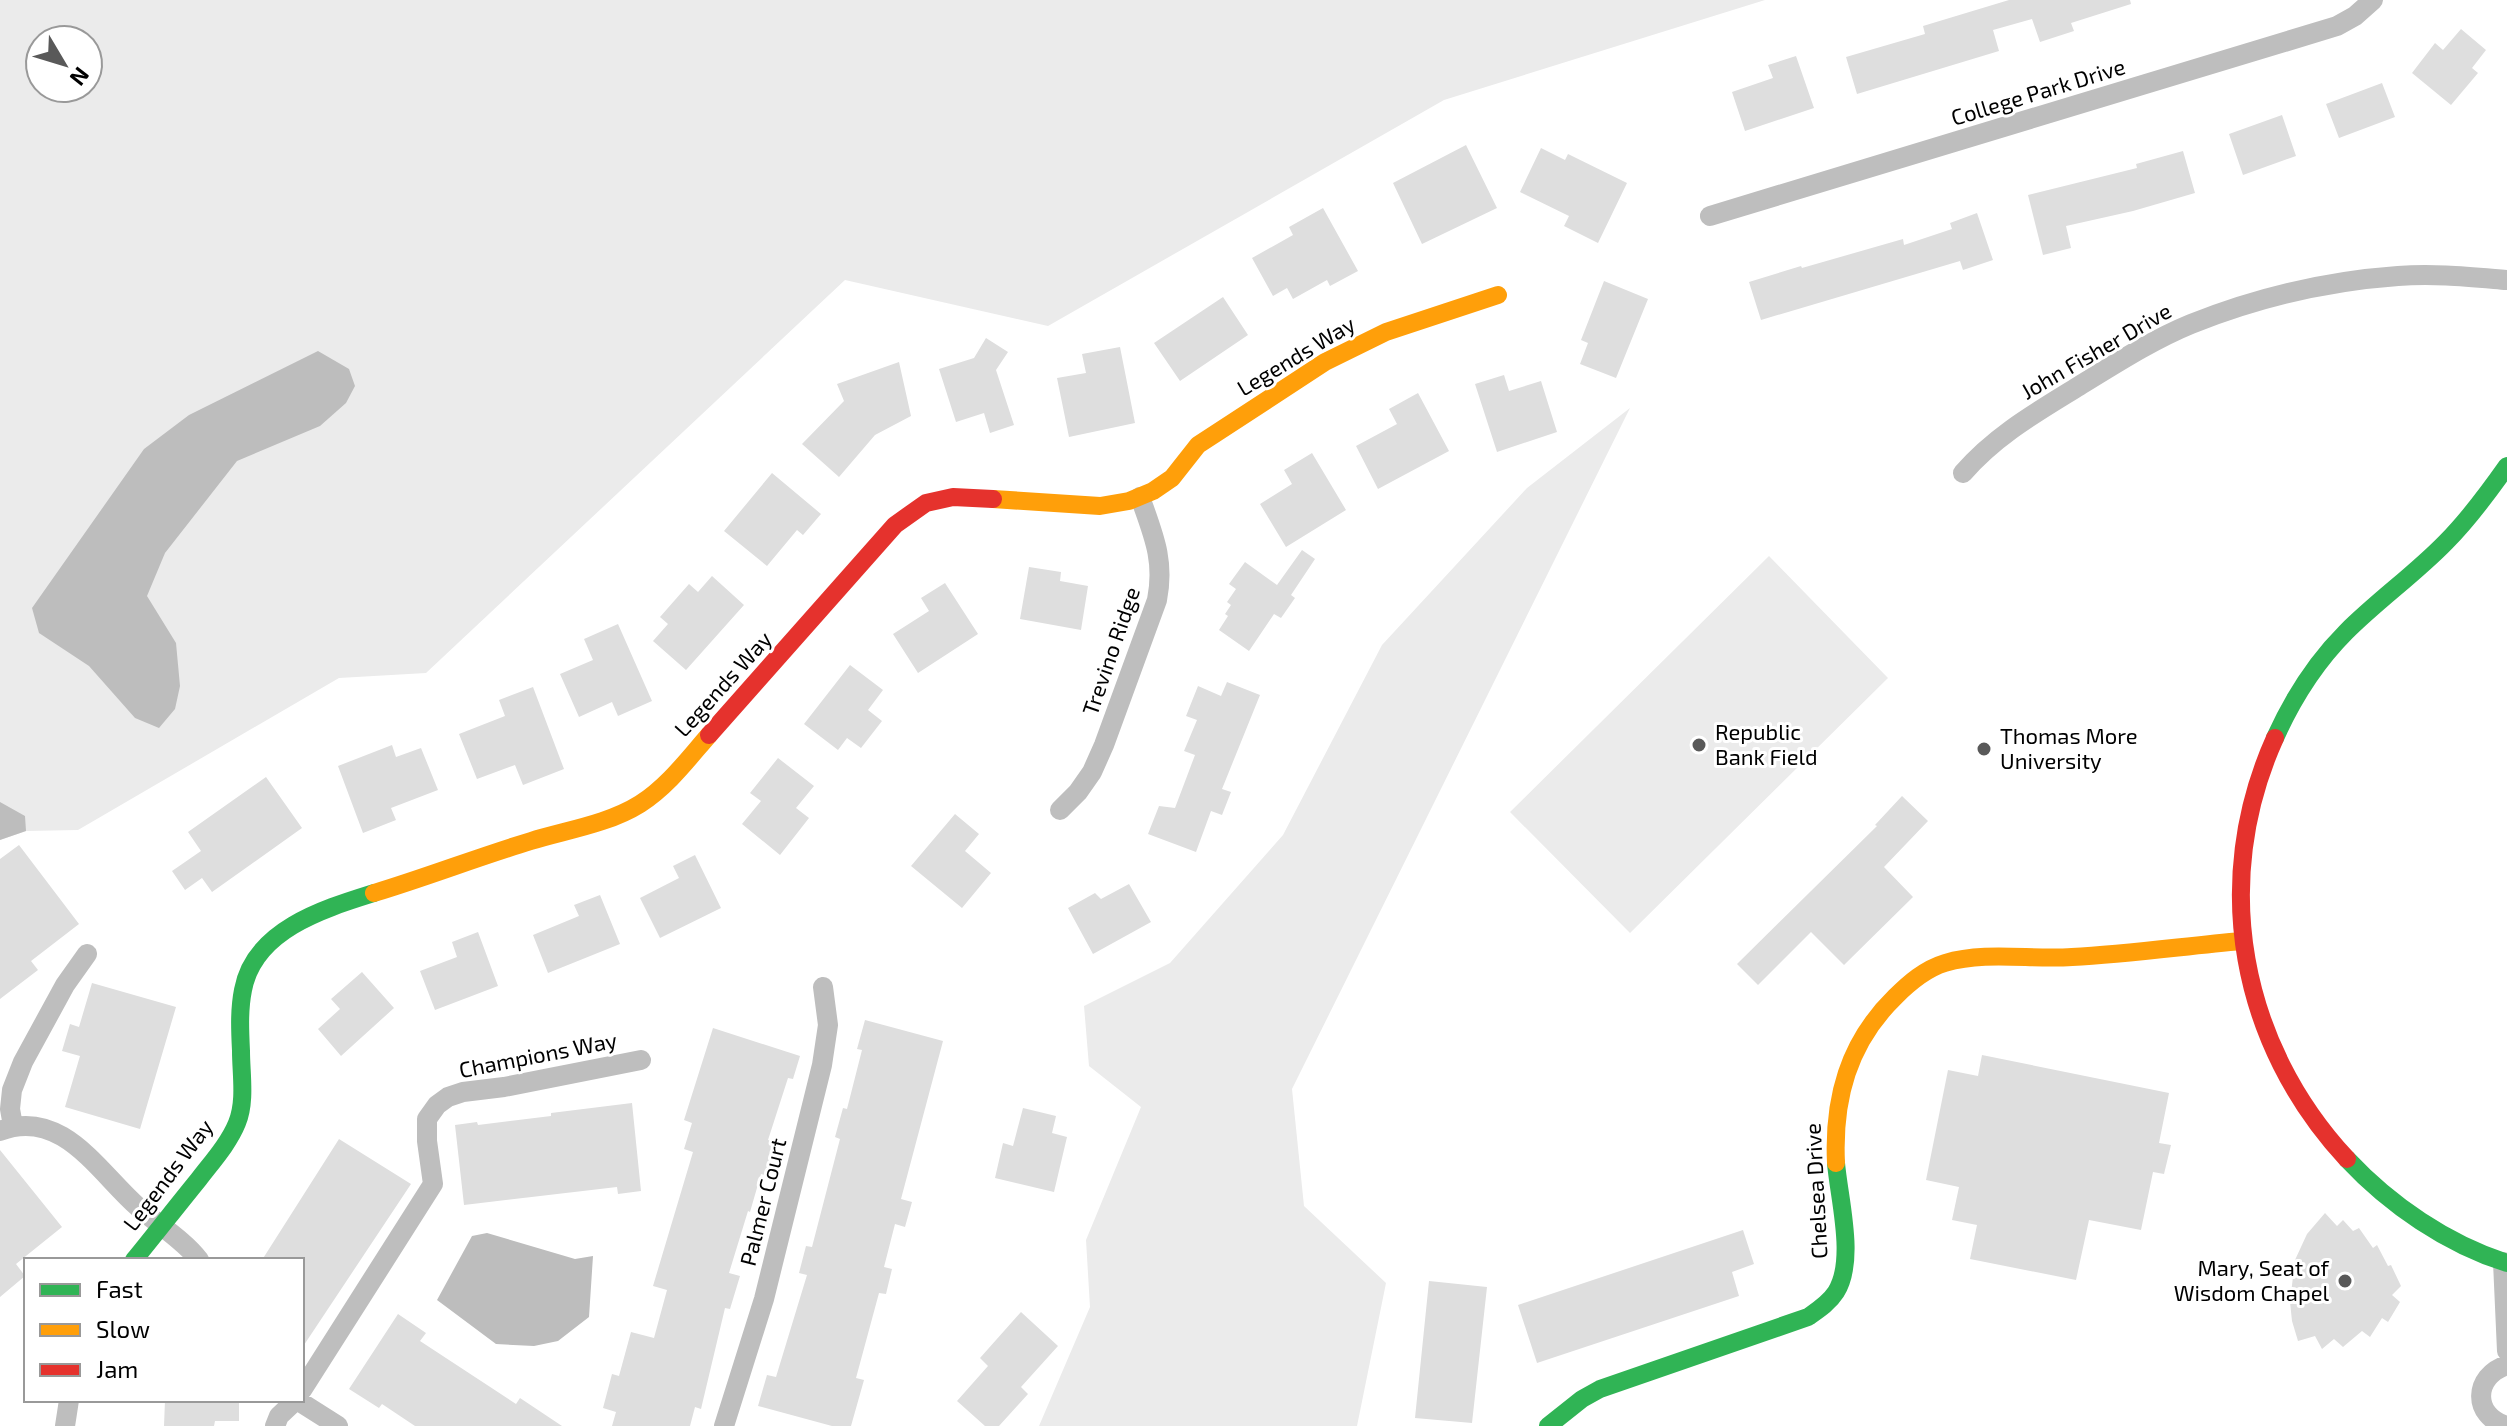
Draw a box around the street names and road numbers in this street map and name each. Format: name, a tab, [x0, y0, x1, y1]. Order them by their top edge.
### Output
street label: College Park Drive	[1947, 52, 2128, 130]
street label: John Fisher Drive	[2016, 297, 2175, 404]
street label: Legends Way	[1232, 310, 1359, 400]
street label: Trevino Ridge	[1076, 583, 1144, 718]
street label: Legends Way	[668, 625, 777, 741]
street label: Champions Way	[457, 1026, 619, 1082]
street label: Legends Way	[117, 1113, 218, 1235]
street label: Chelsea Drive	[1798, 1123, 1832, 1260]
street label: Palmer Court	[734, 1135, 790, 1268]

